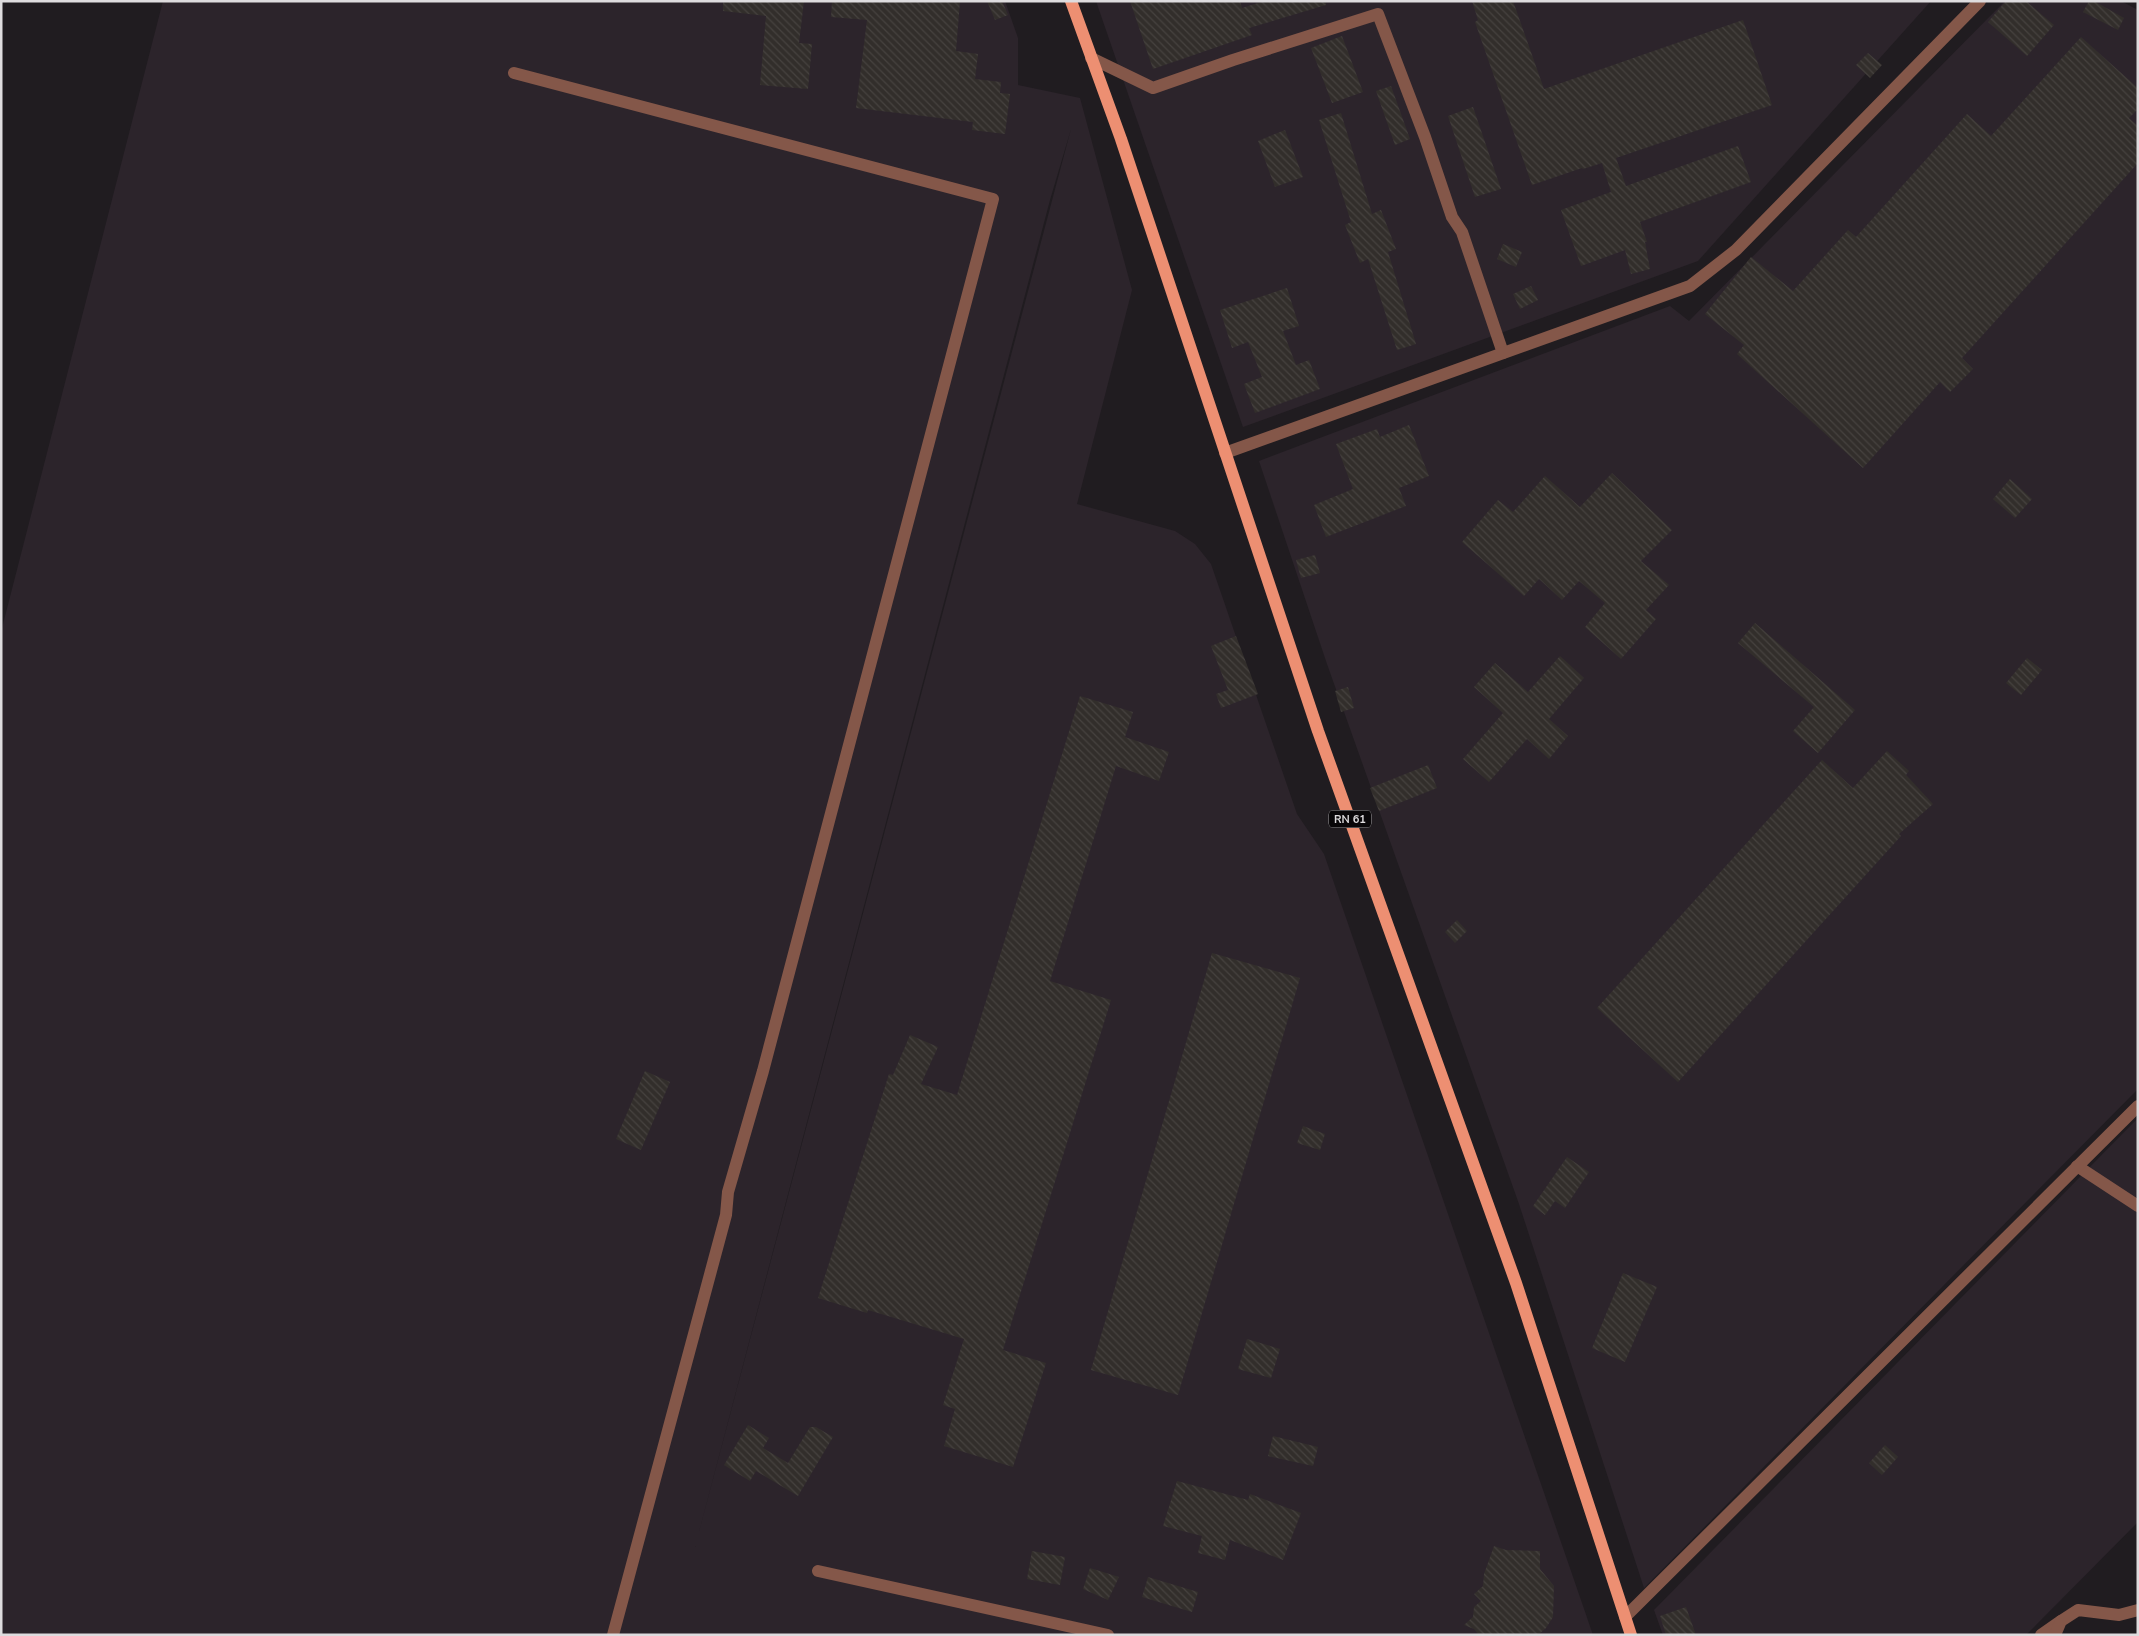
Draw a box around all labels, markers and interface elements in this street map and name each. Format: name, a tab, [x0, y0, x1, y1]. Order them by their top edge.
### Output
road number: RN 61	[1329, 811, 1371, 828]

